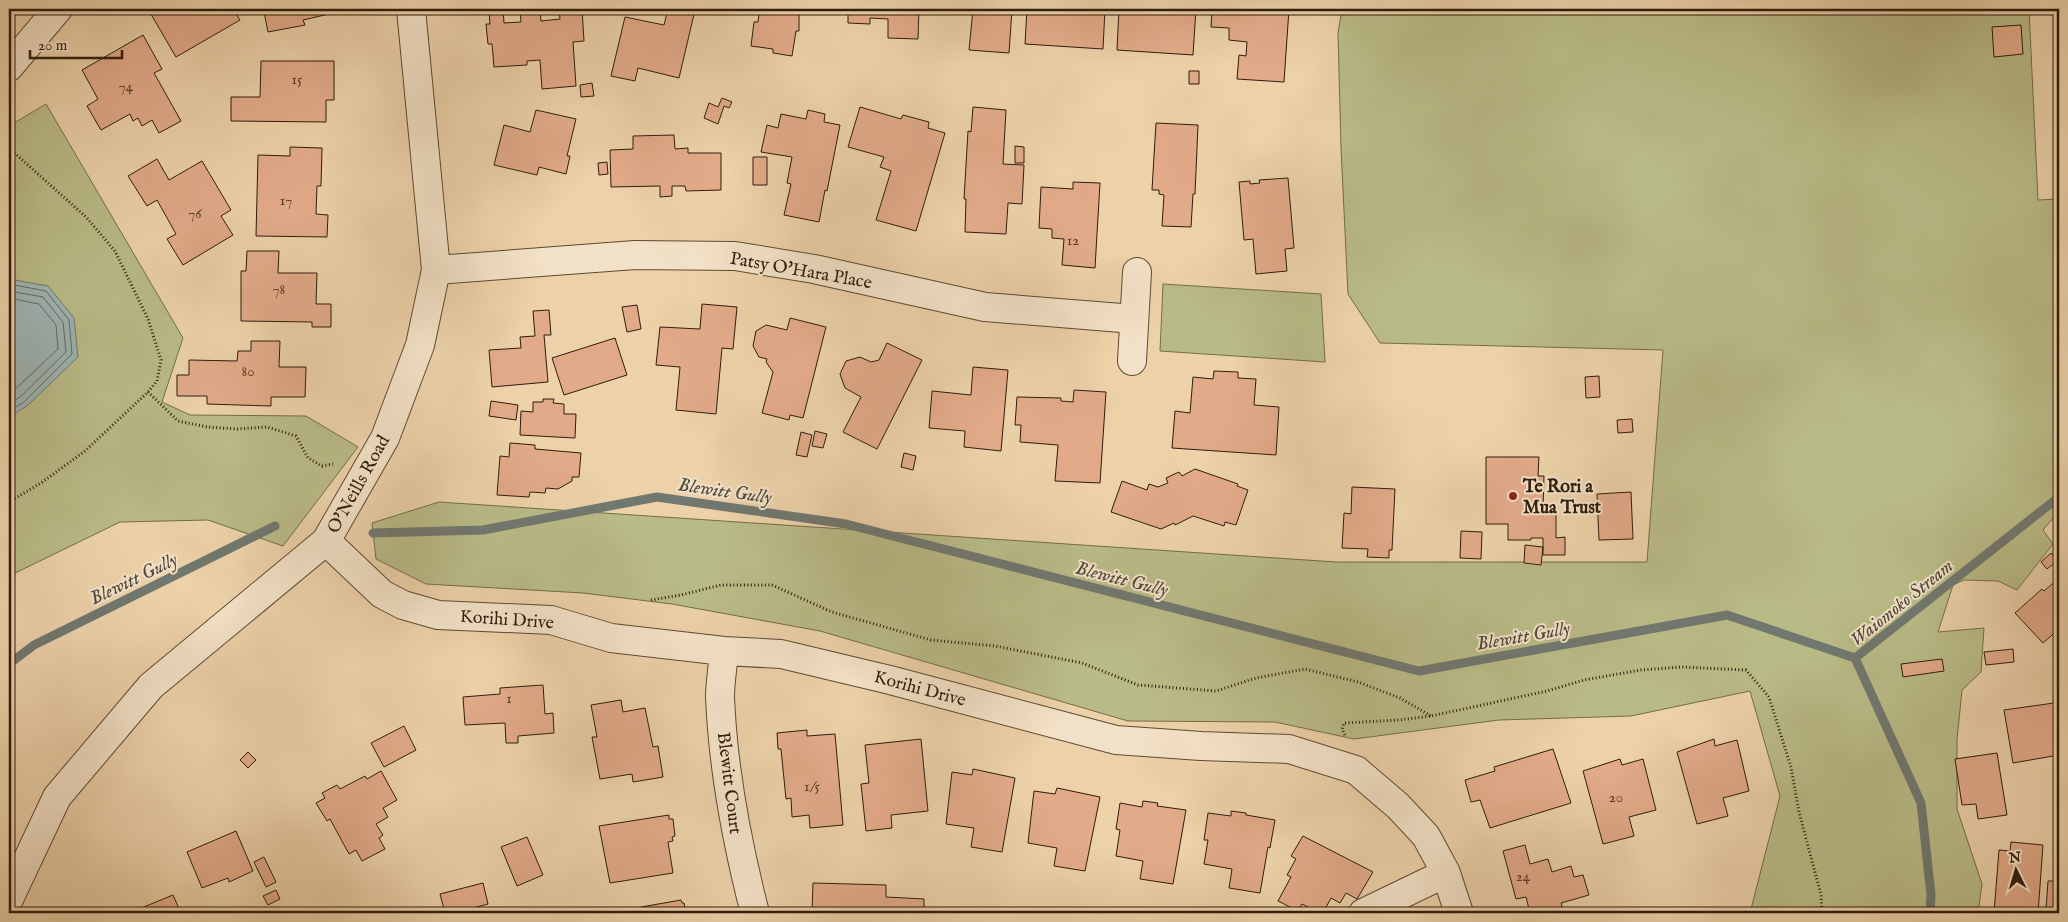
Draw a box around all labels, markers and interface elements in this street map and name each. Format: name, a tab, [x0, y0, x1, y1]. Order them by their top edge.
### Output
scale bar	[30, 28, 122, 60]
text: 20 m	[38, 36, 68, 55]
house number: 15	[291, 70, 303, 89]
house number: 74	[119, 77, 134, 96]
house number: 17	[280, 191, 292, 210]
house number: 76	[188, 204, 202, 223]
house number: 12	[1067, 231, 1079, 250]
street label: Patsy O'Hara Place	[728, 248, 874, 295]
house number: 78	[273, 280, 286, 299]
house number: 80	[241, 362, 255, 381]
street label: O'Neills Road	[323, 431, 396, 538]
water label: Blewitt Gully	[676, 474, 774, 511]
place label: Te Rori a Mua Trust	[1522, 476, 1602, 520]
marker: Te Rori a Mua Trust	[1507, 490, 1519, 502]
water label: Blewitt Gully	[86, 548, 182, 611]
water label: Waiomoko Stream	[1846, 555, 1959, 652]
water label: Blewitt Gully	[1073, 557, 1171, 603]
street label: Korihi Drive	[459, 606, 555, 635]
water label: Blewitt Gully	[1475, 617, 1573, 657]
street label: Korihi Drive	[871, 666, 968, 713]
house number: 1	[506, 689, 512, 708]
street label: Blewitt Court	[711, 731, 746, 835]
house number: 1/5	[804, 777, 821, 796]
house number: 20	[1609, 788, 1623, 807]
north arrow	[1990, 844, 2040, 894]
text: N	[2007, 849, 2022, 868]
house number: 24	[1516, 867, 1531, 886]

